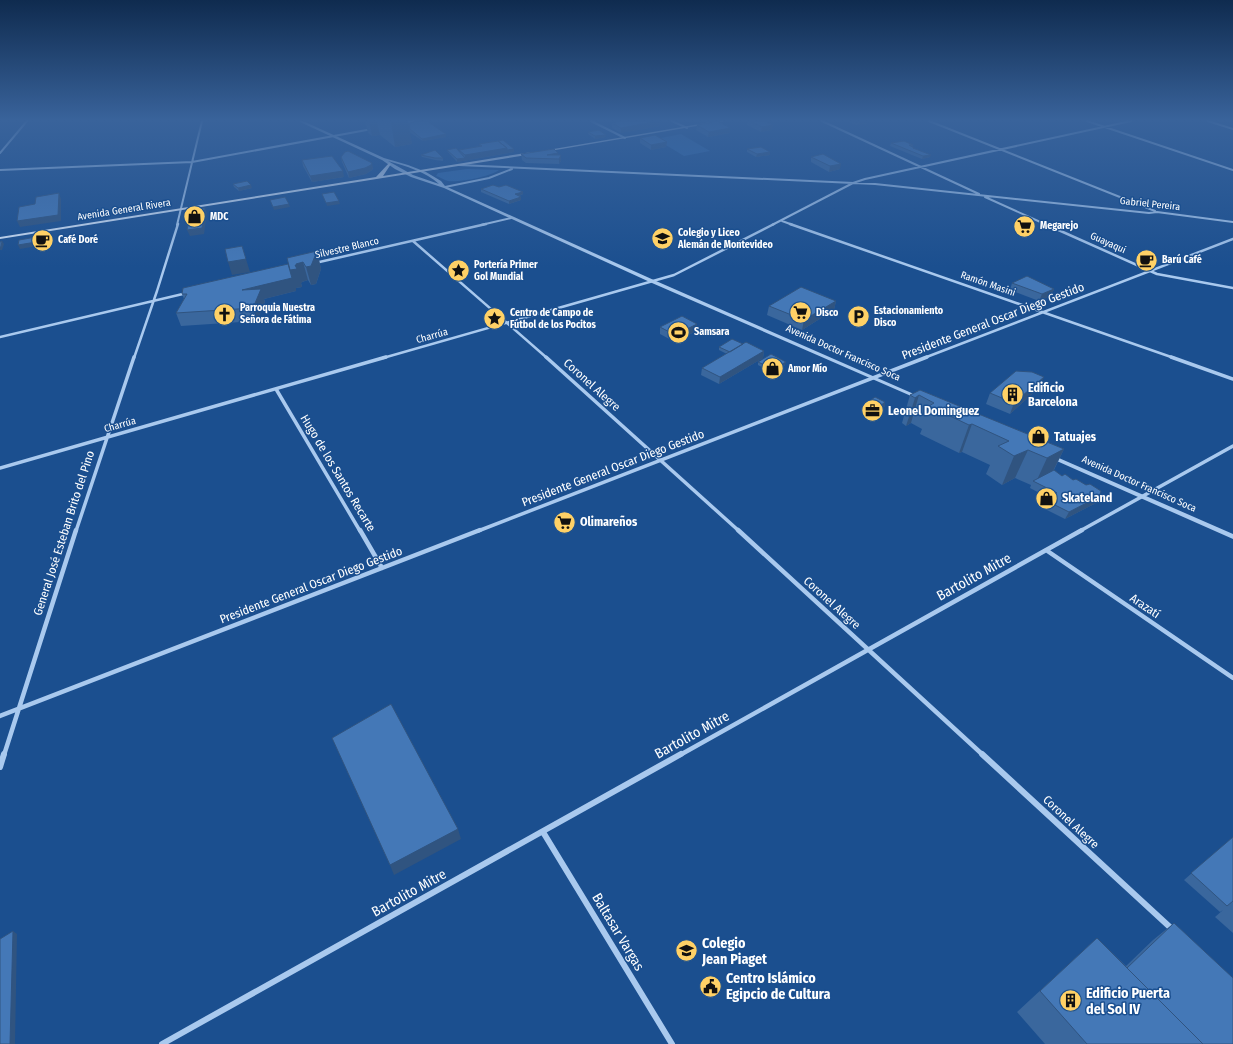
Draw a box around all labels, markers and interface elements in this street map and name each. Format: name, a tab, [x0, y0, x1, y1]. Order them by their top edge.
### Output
street label: Gabriel Pereira	[1119, 195, 1181, 213]
street label: Avenida General Rivera	[77, 197, 172, 223]
shop icon: MDC	[182, 204, 208, 230]
place label: MDC	[210, 211, 229, 223]
supermarket icon: Megarejo	[1012, 213, 1038, 239]
place label: Megarejo	[1040, 220, 1079, 232]
school or university icon: Colegio y Liceo Alemán de Montevideo	[650, 226, 676, 252]
cafe icon: Café Doré	[30, 227, 56, 253]
place label: Colegio y Liceo Alemán de Montevideo	[677, 227, 774, 251]
street label: Guayaqui	[1088, 230, 1128, 256]
place label: Café Doré	[58, 233, 98, 246]
street label: Silvestre Blanco	[314, 235, 380, 261]
cafe icon: Barú Café	[1133, 247, 1159, 273]
place label: Barú Café	[1162, 253, 1202, 266]
place icon: Portería Primer Gol Mundial	[445, 258, 471, 284]
place label: Portería Primer Gol Mundial	[474, 258, 538, 283]
street label: Ramón Masini	[959, 269, 1017, 299]
street label: Presidente General Oscar Diego Gestido	[900, 280, 1086, 362]
supermarket icon: Disco	[788, 300, 814, 326]
church icon: Parroquia Nuestra Señora de Fátima	[211, 301, 237, 327]
place label: Parroquia Nuestra Señora de Fátima	[240, 302, 315, 326]
parking icon: Estacionamiento Disco	[845, 304, 871, 330]
place label: Estacionamiento Disco	[874, 305, 944, 329]
place icon: Centro de Campo de Fútbol de los Pocitos	[481, 306, 507, 332]
place label: Centro de Campo de Fútbol de los Pocitos	[510, 307, 597, 331]
place label: Disco	[816, 307, 839, 319]
sports icon: Samsara	[665, 319, 691, 345]
street label: Avenida Doctor Francisco Soca	[784, 322, 902, 384]
street label: Charrúa	[415, 325, 449, 346]
place label: Samsara	[694, 326, 729, 338]
street label: Coronel Alegre	[561, 356, 623, 414]
shop icon: Amor Mío	[759, 356, 785, 382]
place label: Amor Mío	[787, 362, 828, 375]
place label: Edificio Barcelona	[1028, 381, 1078, 409]
building icon: Edificio Barcelona	[1000, 382, 1026, 408]
office icon: Leonel Dominguez	[860, 398, 886, 424]
place label: Leonel Dominguez	[888, 404, 979, 418]
street label: Hugo de los Santos Recarte	[298, 412, 379, 534]
street label: Charrúa	[103, 414, 137, 435]
shop icon: Tatuajes	[1026, 424, 1052, 450]
street label: Presidente General Oscar Diego Gestido	[520, 427, 706, 509]
place label: Tatuajes	[1054, 430, 1097, 444]
street label: General José Esteban Brito del Pino	[31, 449, 97, 617]
street label: Avenida Doctor Francisco Soca	[1080, 453, 1198, 515]
shop icon: Skateland	[1033, 485, 1059, 511]
place label: Skateland	[1062, 491, 1112, 505]
supermarket icon: Olimareños	[551, 509, 577, 535]
place label: Olimareños	[580, 515, 638, 529]
street label: Presidente General Oscar Diego Gestido	[218, 544, 404, 626]
street label: Bartolito Mitre	[934, 549, 1014, 605]
street label: Coronel Alegre	[801, 574, 863, 632]
street label: Arazatí	[1127, 591, 1163, 621]
street label: Bartolito Mitre	[652, 707, 732, 763]
street label: Coronel Alegre	[1040, 793, 1102, 851]
street label: Bartolito Mitre	[369, 865, 449, 921]
street label: Baltasar Vargas	[588, 890, 648, 974]
place label: Colegio Jean Piaget	[701, 935, 768, 968]
school or university icon: Colegio Jean Piaget	[674, 938, 700, 964]
place label: Centro Islámico Egipcio de Cultura	[726, 970, 830, 1003]
public building icon: Centro Islámico Egipcio de Cultura	[697, 973, 723, 999]
place label: Edificio Puerta del Sol IV	[1086, 985, 1170, 1018]
building icon: Edificio Puerta del Sol IV	[1057, 988, 1083, 1014]

